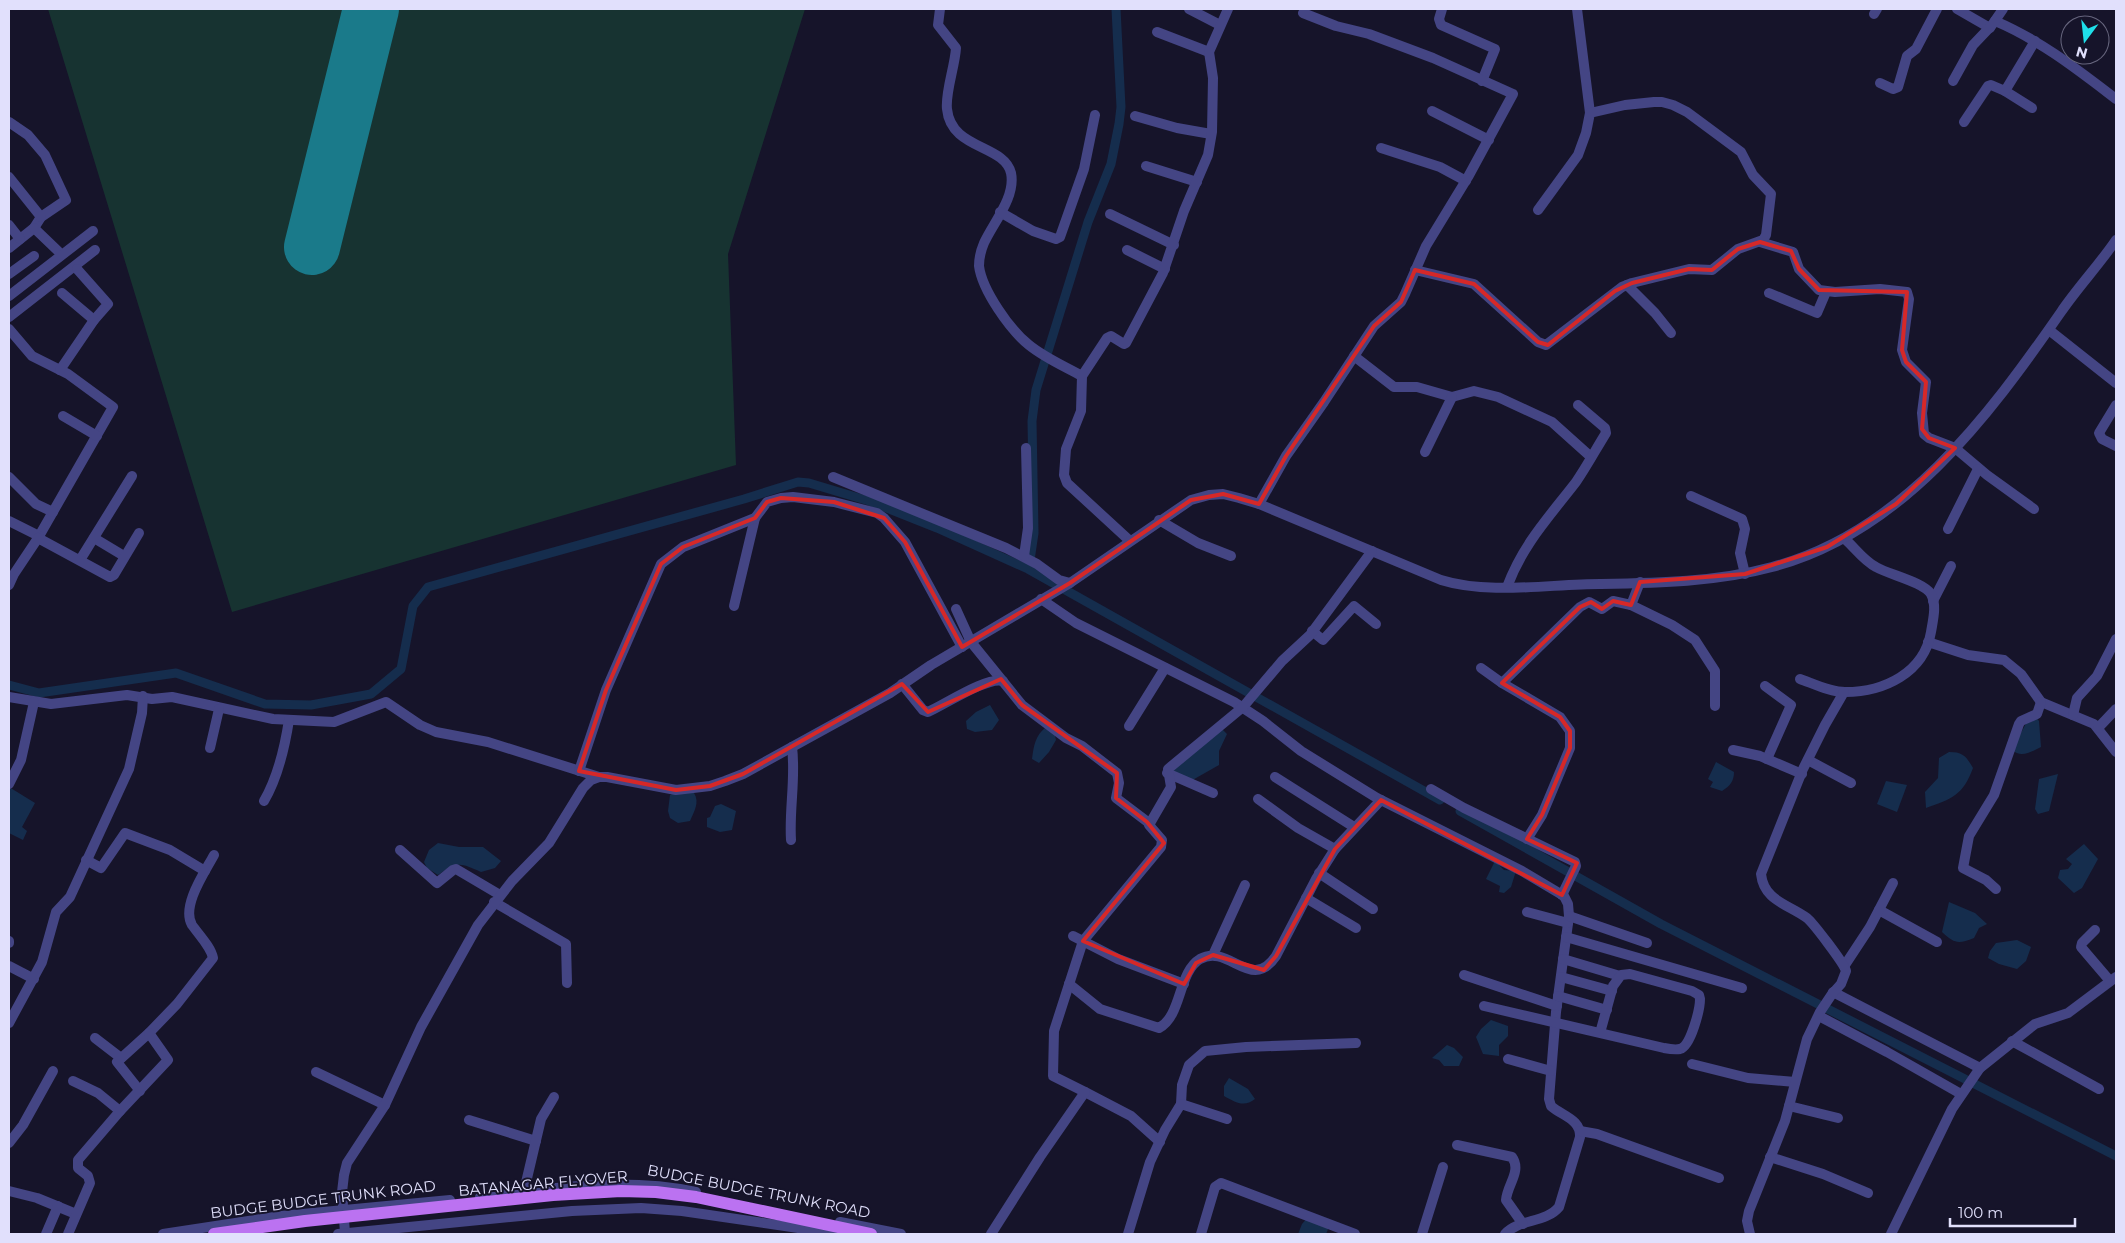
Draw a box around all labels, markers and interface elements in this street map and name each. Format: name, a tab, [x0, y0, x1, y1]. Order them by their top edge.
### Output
north arrow	[2060, 15, 2110, 65]
text: N	[2074, 42, 2089, 63]
street label: BUDGE BUDGE TRUNK ROAD	[646, 1160, 872, 1222]
street label: BATANAGAR FLYOVER	[458, 1166, 629, 1200]
street label: BUDGE BUDGE TRUNK ROAD	[209, 1176, 437, 1222]
scale bar	[1950, 1196, 2075, 1228]
text: 100 m	[1958, 1203, 2003, 1222]

